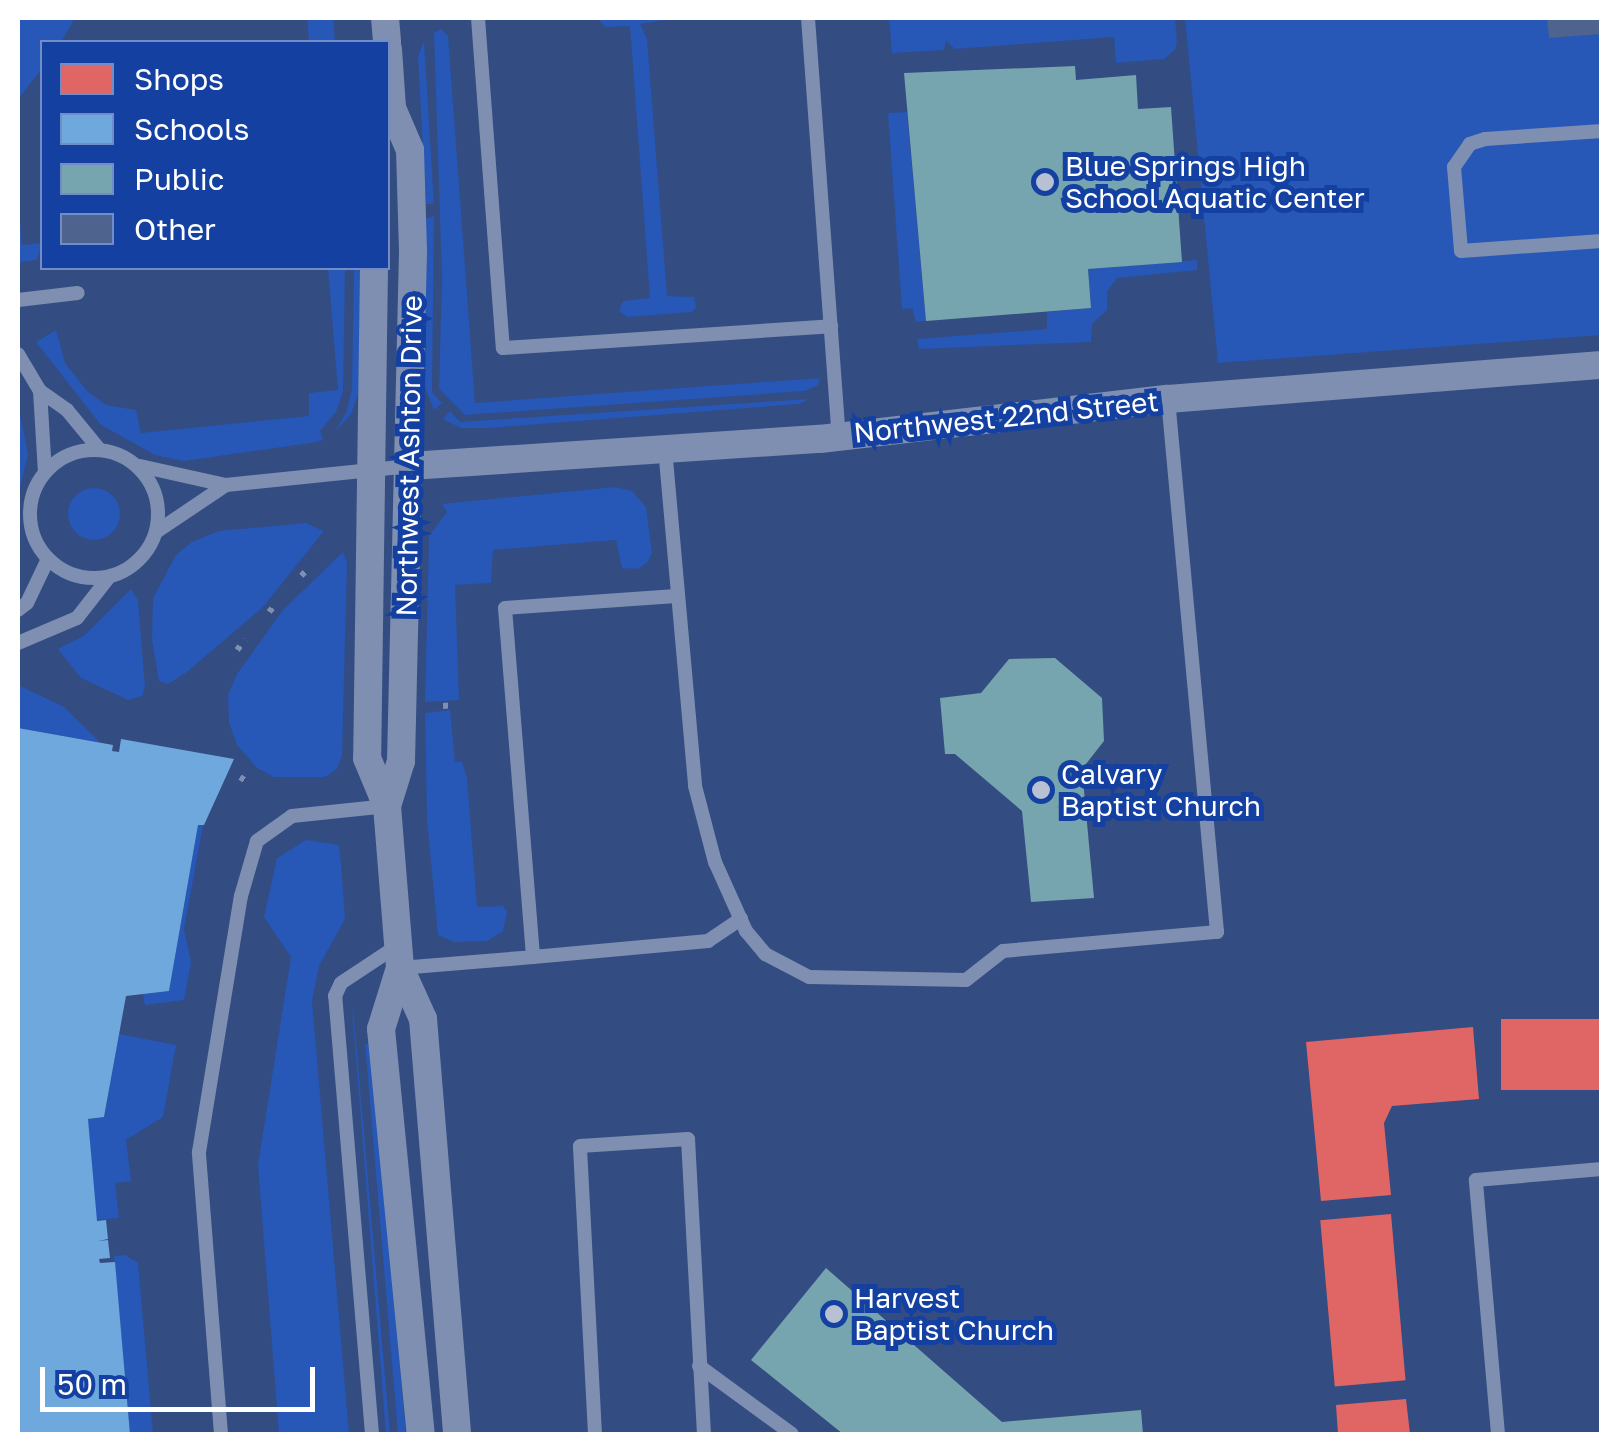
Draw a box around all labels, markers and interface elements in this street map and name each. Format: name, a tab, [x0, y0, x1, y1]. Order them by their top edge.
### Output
legend	[40, 40, 390, 270]
text: Shops	[134, 61, 224, 97]
text: Schools	[134, 111, 250, 147]
place label: Blue Springs High School Aquatic Center	[1065, 149, 1365, 215]
text: Public	[134, 161, 224, 197]
marker: Blue Springs High School Aquatic Center	[1034, 171, 1056, 193]
text: Other	[134, 211, 216, 247]
street label: Northwest Ashton Drive	[389, 295, 429, 617]
street label: Northwest 22nd Street	[852, 384, 1160, 450]
place label: Calvary Baptist Church	[1061, 757, 1261, 823]
marker: Calvary Baptist Church	[1030, 779, 1052, 801]
place label: Harvest Baptist Church	[854, 1281, 1054, 1347]
marker: Harvest Baptist Church	[823, 1303, 845, 1325]
scale bar	[45, 1347, 320, 1409]
text: 50 m	[57, 1366, 127, 1402]

